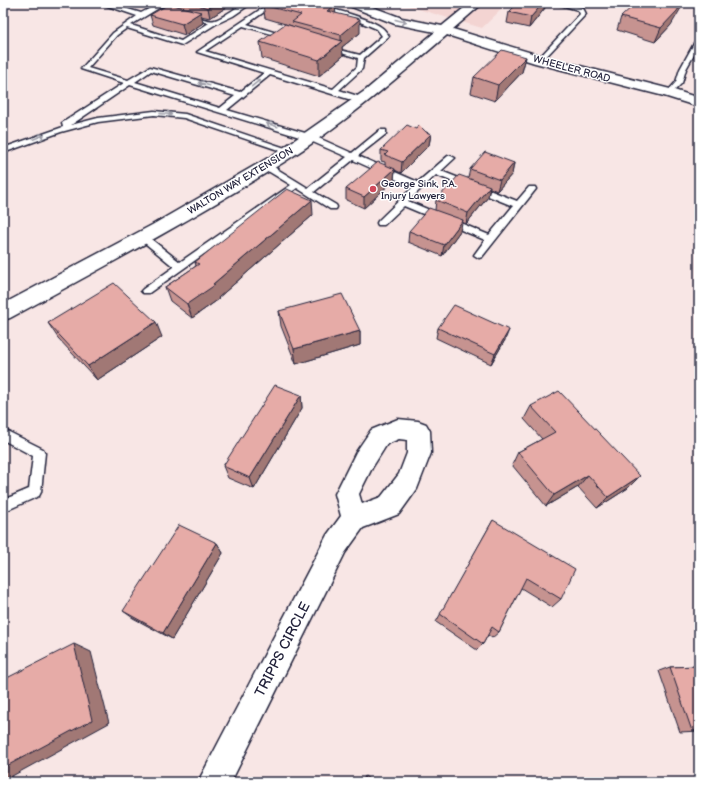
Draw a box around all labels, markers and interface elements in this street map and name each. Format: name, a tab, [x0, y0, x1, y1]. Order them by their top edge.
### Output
one-way arrow	[394, 18, 407, 25]
street label: WHEELER ROAD	[532, 53, 612, 85]
one-way arrow	[250, 78, 261, 87]
one-way arrow	[197, 80, 210, 87]
one-way arrow	[159, 111, 172, 118]
one-way arrow	[266, 121, 279, 128]
one-way arrow	[33, 133, 45, 140]
street label: WALTON WAY EXTENSION	[186, 145, 295, 217]
place label: George Sink, P.A. Injury Lawyers	[381, 178, 457, 202]
marker: George Sink, P.A. Injury Lawyers	[368, 184, 378, 194]
street label: TRIPPS CIRCLE	[251, 599, 314, 699]

